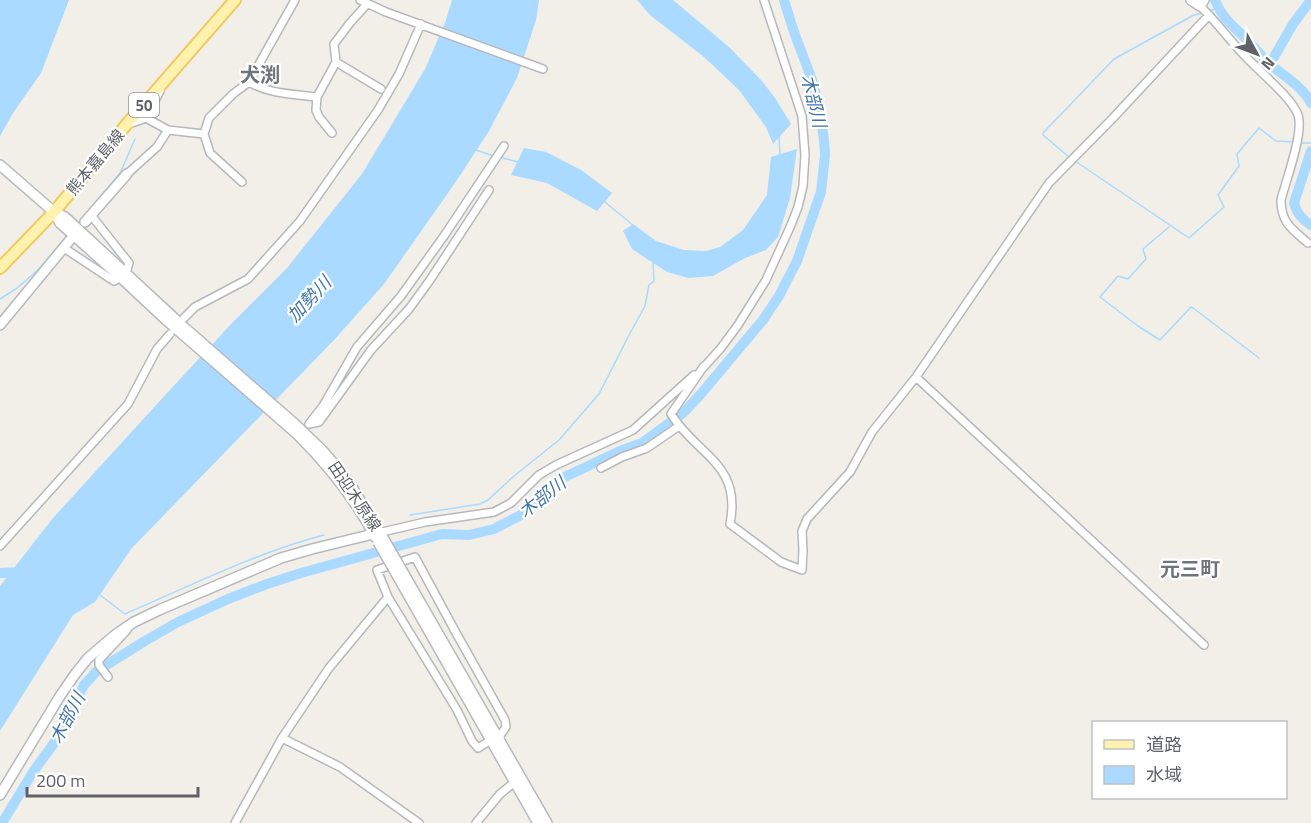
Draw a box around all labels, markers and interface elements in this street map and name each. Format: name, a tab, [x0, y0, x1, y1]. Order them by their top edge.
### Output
north arrow	[1227, 24, 1287, 84]
text: N	[1256, 52, 1281, 76]
district label: 犬渕	[240, 59, 280, 90]
water label: 木部川	[794, 72, 834, 132]
road number: 50	[129, 93, 159, 117]
street label: 熊本嘉島線	[60, 124, 130, 200]
water label: 加勢川	[281, 269, 339, 328]
street label: 田迎木原線	[323, 456, 387, 536]
water label: 木部川	[512, 469, 573, 524]
district label: 元三町	[1160, 553, 1220, 584]
water label: 木部川	[42, 686, 93, 748]
legend	[1092, 721, 1287, 799]
text: 道路	[1146, 731, 1182, 758]
scale bar	[27, 760, 198, 798]
text: 水域	[1146, 761, 1182, 788]
text: 200 m	[36, 767, 85, 794]

